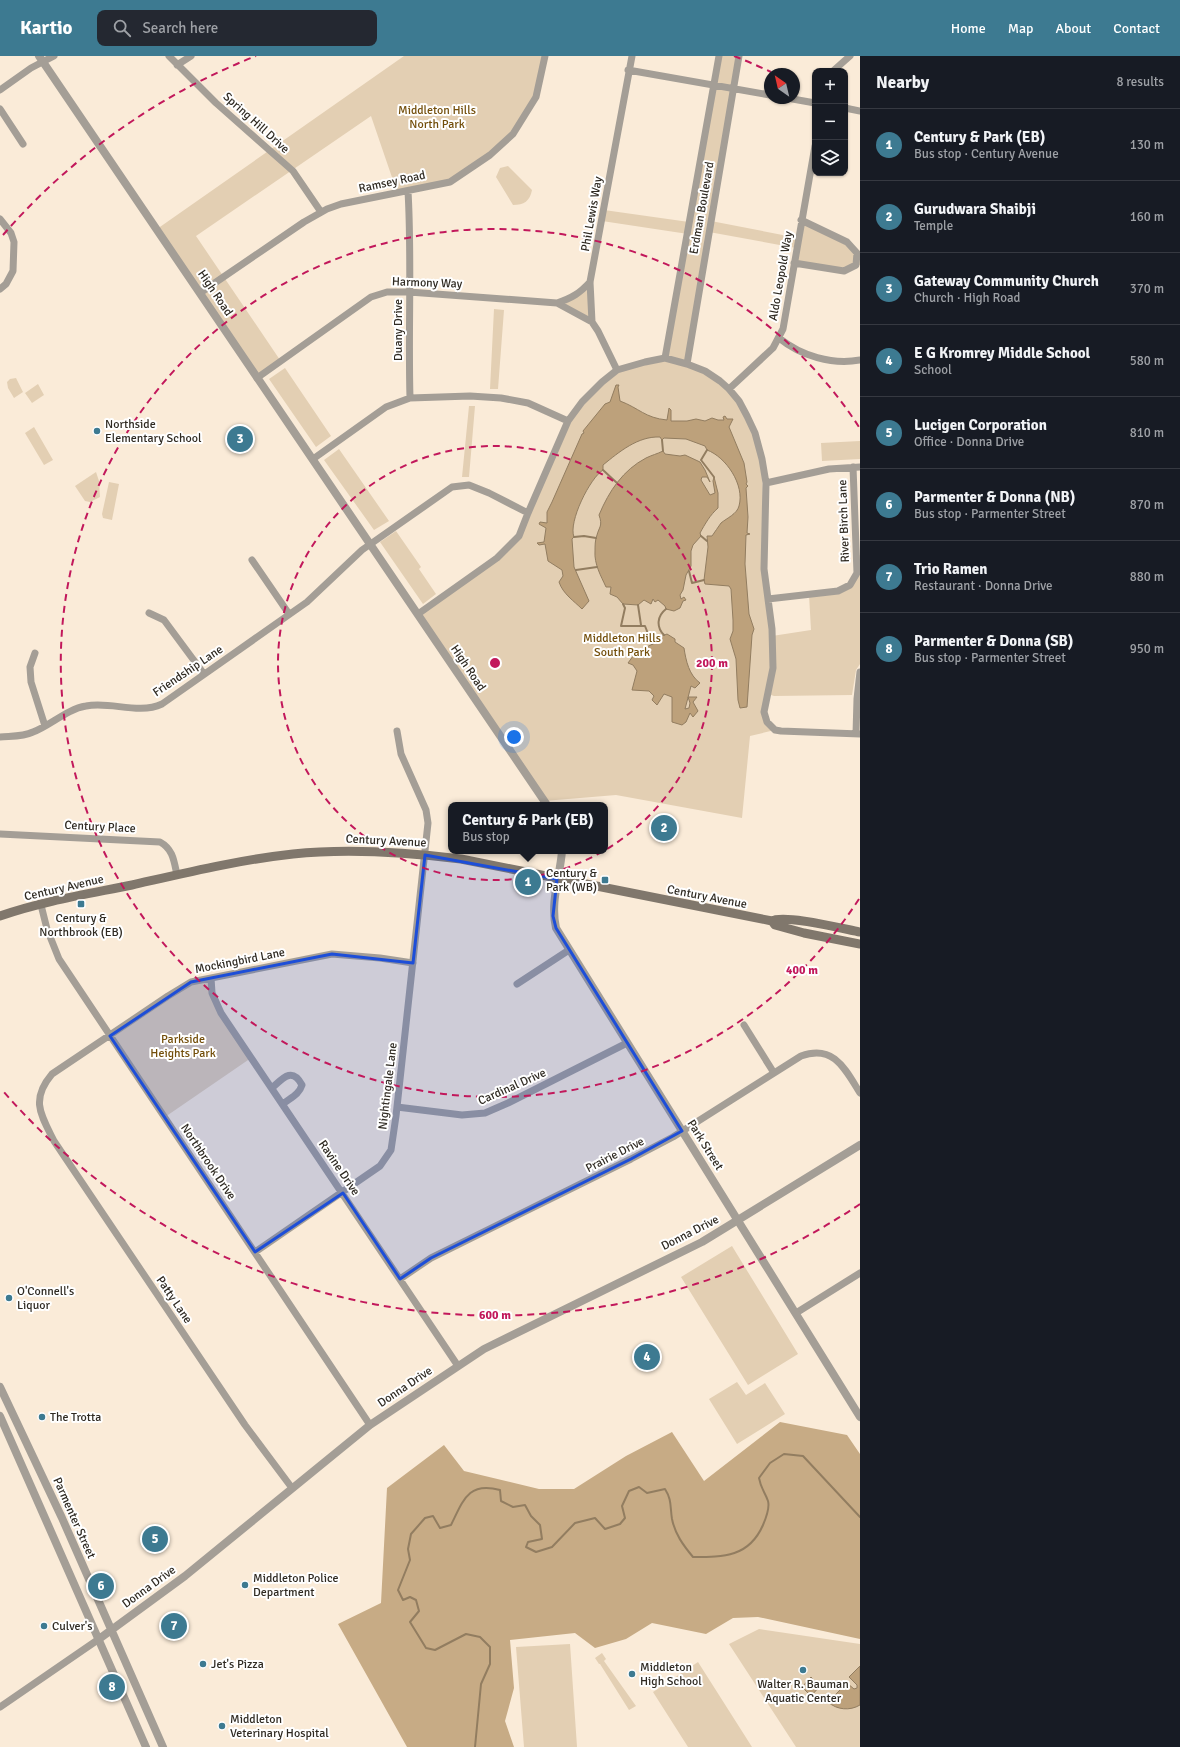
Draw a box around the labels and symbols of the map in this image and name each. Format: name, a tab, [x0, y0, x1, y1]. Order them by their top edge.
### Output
north arrow	[764, 68, 800, 104]
street label: Spring Hill Drive	[220, 89, 292, 157]
park label: Middleton Hills North Park	[398, 103, 476, 132]
street label: Erdman Boulevard	[686, 160, 718, 256]
street label: Ramsey Road	[357, 168, 427, 196]
street label: Phil Lewis Way	[578, 175, 606, 253]
street label: Aldo Leopold Way	[766, 230, 796, 322]
street label: High Road	[194, 267, 236, 319]
street label: Harmony Way	[392, 274, 463, 292]
street label: Duany Drive	[391, 299, 406, 361]
place label: Northside Elementary School	[105, 417, 202, 446]
pin: 3	[227, 424, 253, 454]
marker: Northside Elementary School	[92, 426, 102, 436]
street label: River Birch Lane	[835, 479, 853, 563]
park label: Middleton Hills South Park	[583, 631, 661, 660]
street label: Friendship Lane	[150, 642, 226, 700]
street label: High Road	[447, 642, 489, 694]
centre of rings	[488, 656, 502, 670]
text: 200 m	[696, 656, 728, 671]
your location	[504, 727, 524, 747]
pin: 2	[651, 813, 677, 843]
street label: Century Place	[64, 818, 136, 836]
street label: Century Avenue	[345, 831, 427, 851]
place label: Century & Park (WB)	[546, 866, 598, 895]
pin: 1	[515, 867, 541, 897]
street label: Century Avenue	[23, 872, 105, 904]
marker: Century & Park (WB)	[600, 875, 610, 885]
street label: Century Avenue	[666, 882, 748, 912]
marker: Century & Northbrook (EB)	[76, 899, 86, 909]
place label: Century & Northbrook (EB)	[39, 911, 123, 940]
street label: Mockingbird Lane	[194, 945, 286, 977]
text: 400 m	[786, 963, 818, 978]
park label: Parkside Heights Park	[150, 1032, 216, 1061]
street label: Nightingale Lane	[375, 1042, 401, 1130]
street label: Cardinal Drive	[476, 1065, 548, 1109]
street label: Park Street	[684, 1117, 726, 1173]
street label: Northbrook Drive	[177, 1121, 239, 1203]
street label: Prairie Drive	[583, 1134, 647, 1176]
street label: Ravine Drive	[315, 1137, 363, 1199]
street label: Donna Drive	[659, 1212, 721, 1254]
street label: Patty Lane	[153, 1273, 195, 1327]
place label: O'Connell's Liquor	[17, 1284, 74, 1313]
marker: O'Connell's Liquor	[4, 1293, 14, 1303]
text: 600 m	[479, 1308, 511, 1323]
pin: 4	[634, 1342, 660, 1372]
street label: Donna Drive	[375, 1363, 435, 1411]
place label: The Trotta	[50, 1410, 101, 1425]
marker: The Trotta	[37, 1412, 47, 1422]
street label: Parmenter Street	[49, 1475, 99, 1561]
pin: 5	[142, 1524, 168, 1554]
street label: Donna Drive	[119, 1563, 179, 1611]
pin: 6	[88, 1571, 114, 1601]
place label: Middleton Police Department	[253, 1571, 339, 1600]
marker: Middleton Police Department	[240, 1580, 250, 1590]
pin: 7	[161, 1611, 187, 1641]
place label: Culver's	[52, 1619, 93, 1634]
marker: Culver's	[39, 1621, 49, 1631]
place label: Jet's Pizza	[211, 1657, 264, 1672]
marker: Jet's Pizza	[198, 1659, 208, 1669]
place label: Middleton High School	[640, 1660, 702, 1689]
marker: Walter R. Bauman Aquatic Center	[798, 1665, 808, 1675]
marker: Middleton High School	[627, 1669, 637, 1679]
pin: 8	[99, 1672, 125, 1702]
place label: Walter R. Bauman Aquatic Center	[757, 1677, 849, 1706]
place label: Middleton Veterinary Hospital	[230, 1712, 329, 1741]
marker: Middleton Veterinary Hospital	[217, 1721, 227, 1731]

